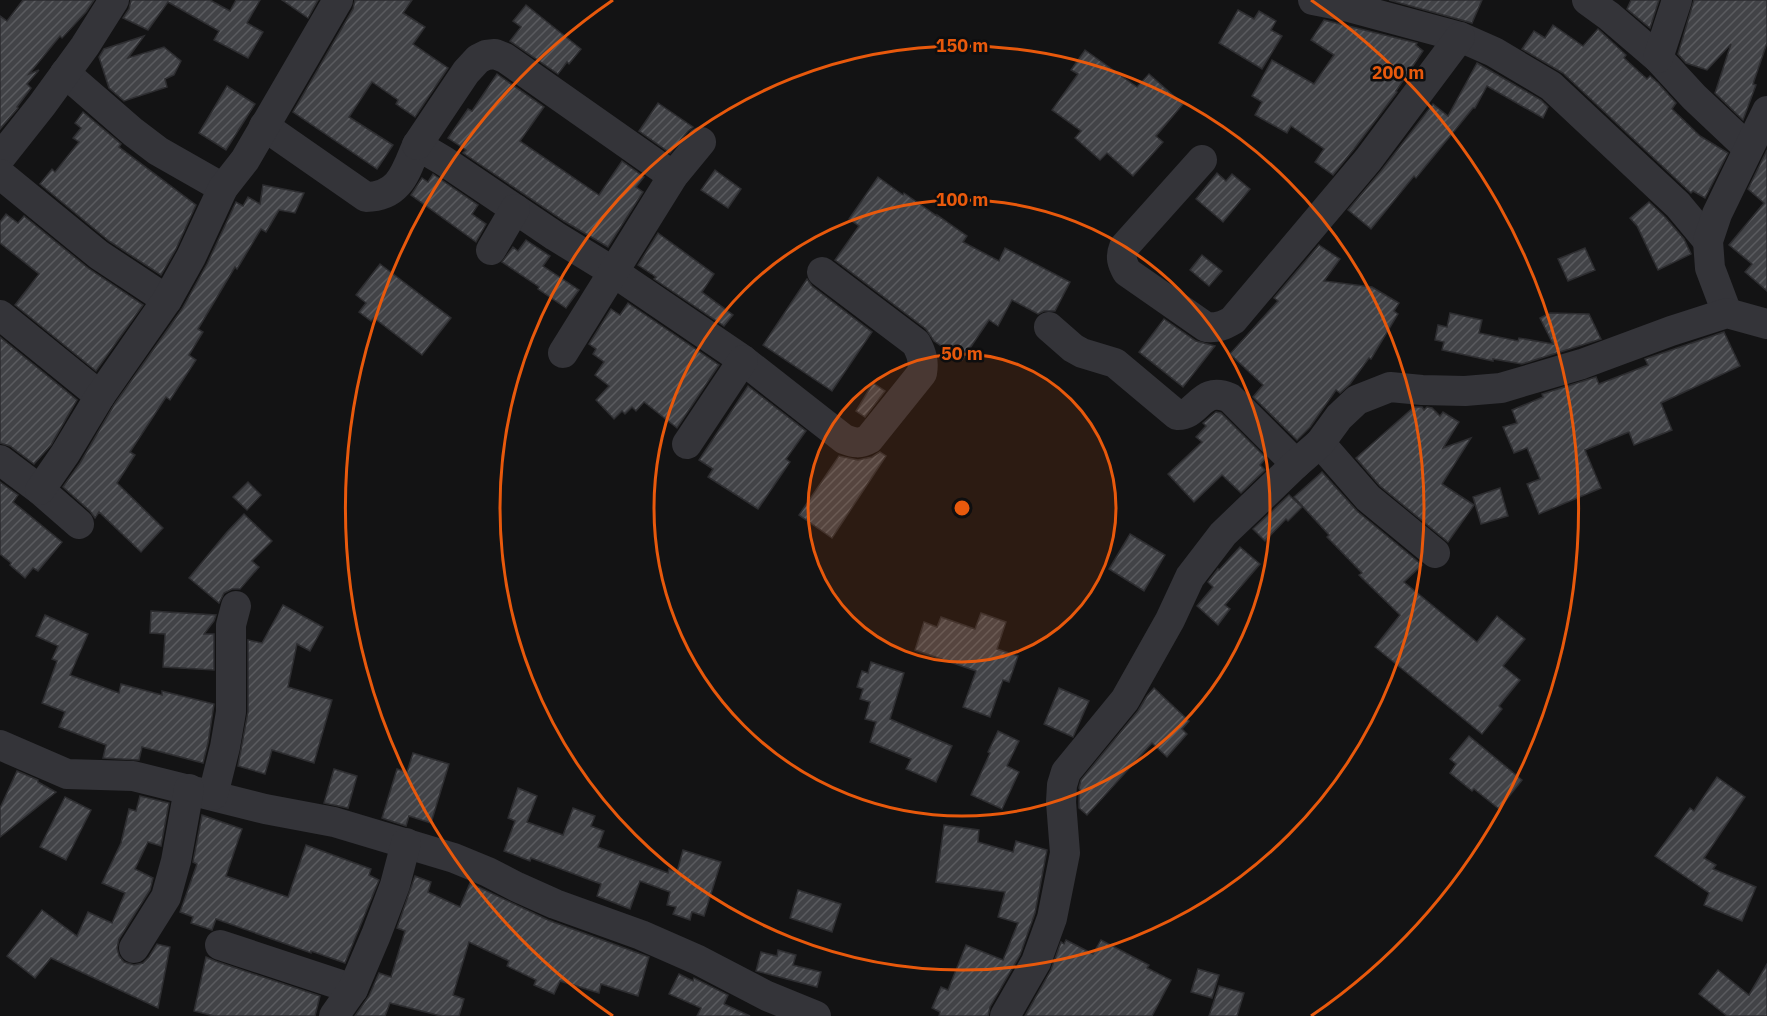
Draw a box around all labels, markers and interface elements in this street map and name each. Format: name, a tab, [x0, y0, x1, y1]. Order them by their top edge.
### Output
text: 150 m	[936, 34, 988, 57]
text: 200 m	[1372, 61, 1424, 84]
text: 100 m	[936, 188, 988, 211]
text: 50 m	[941, 342, 983, 365]
centre of rings	[952, 498, 972, 518]

